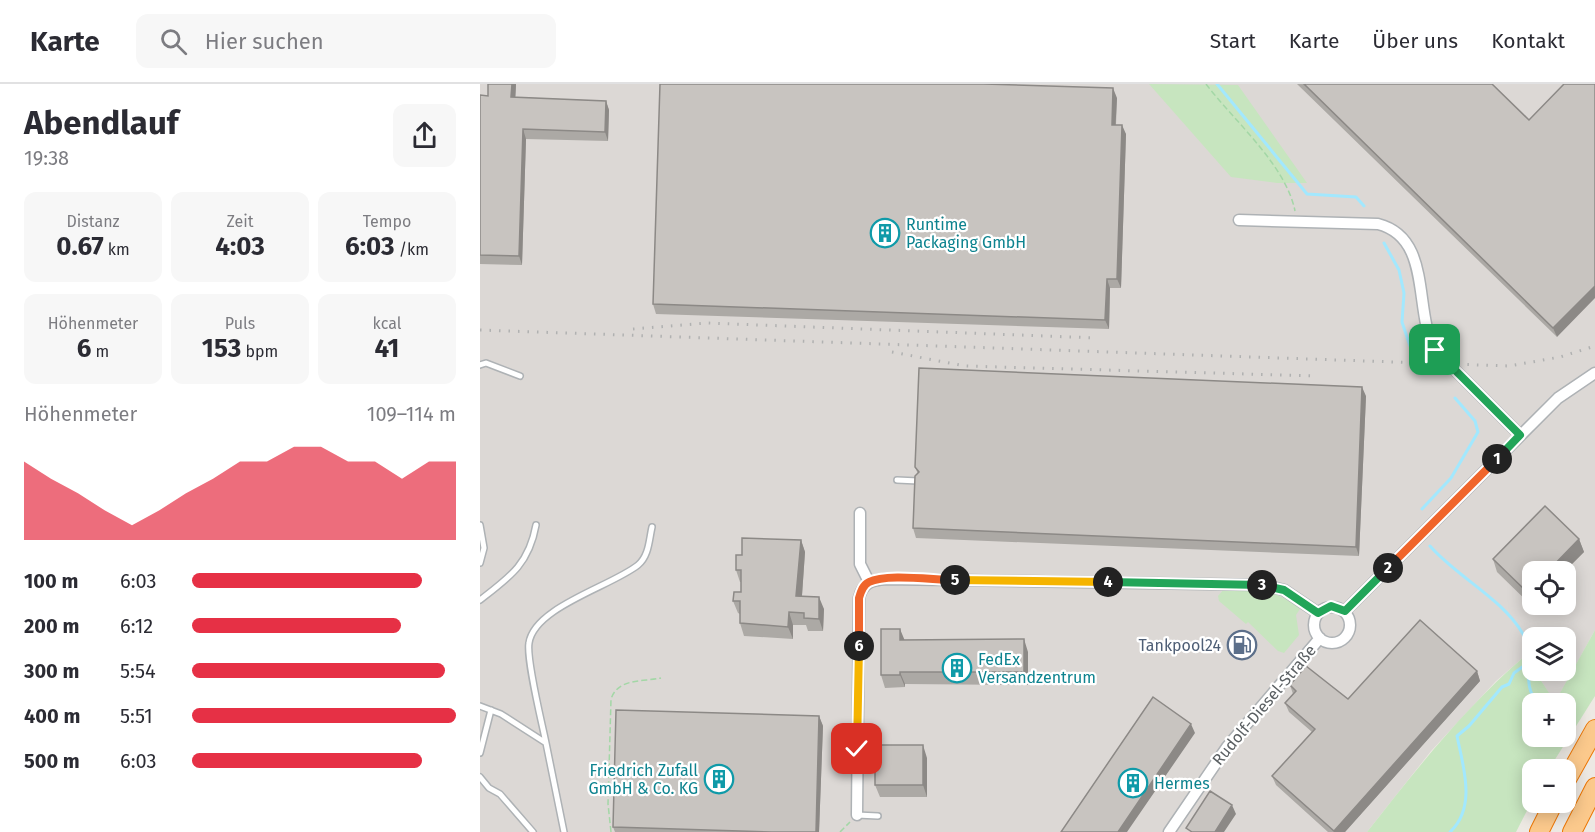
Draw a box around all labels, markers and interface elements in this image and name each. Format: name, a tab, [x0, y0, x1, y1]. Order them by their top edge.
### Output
search box	[136, 14, 556, 68]
text: Karte	[30, 25, 100, 58]
icon: search	[157, 25, 190, 58]
text: Hier suchen	[205, 28, 324, 55]
text: Start	[1210, 28, 1256, 54]
text: Karte	[1289, 28, 1339, 54]
text: Über uns	[1372, 28, 1458, 54]
text: Kontakt	[1491, 28, 1565, 54]
text: Abendlauf	[24, 103, 179, 143]
button: share	[393, 104, 456, 167]
text: 19:38	[24, 146, 69, 170]
text: Distanz	[66, 212, 120, 231]
text: Zeit	[226, 212, 254, 231]
text: Tempo	[363, 212, 411, 231]
place label: Runtime Packaging GmbH	[906, 215, 1026, 252]
building icon: Runtime Packaging GmbH	[869, 217, 901, 249]
text: 0.67	[56, 231, 104, 262]
text: 4:03	[215, 231, 265, 262]
text: 6:03	[345, 231, 394, 262]
text: km	[104, 240, 130, 259]
text: /km	[394, 240, 429, 259]
text: Höhenmeter	[48, 314, 138, 333]
text: Puls	[225, 314, 255, 333]
text: kcal	[373, 314, 401, 333]
pin	[1409, 324, 1460, 375]
text: 6	[77, 333, 91, 364]
text: 153	[202, 333, 241, 364]
text: 41	[375, 333, 399, 364]
icon: arrive	[1418, 333, 1451, 366]
text: m	[91, 342, 109, 361]
text: bpm	[241, 342, 278, 361]
text: Höhenmeter	[24, 402, 137, 426]
text: 109–114 m	[367, 402, 456, 426]
pin: 1	[1482, 444, 1512, 474]
text: 1	[1493, 449, 1501, 468]
pin: 2	[1373, 553, 1403, 583]
text: 2	[1384, 558, 1392, 577]
map controls	[1522, 561, 1576, 813]
button: locate	[1522, 561, 1576, 615]
pin: 5	[940, 565, 970, 595]
pin: 4	[1093, 567, 1123, 597]
text: 100 m	[24, 569, 78, 593]
text: 6:03	[120, 569, 156, 593]
text: 5	[951, 570, 959, 589]
pin: 3	[1247, 570, 1277, 600]
text: 4	[1103, 572, 1113, 591]
text: 3	[1258, 575, 1266, 594]
text: 200 m	[24, 614, 79, 638]
text: 6:12	[120, 614, 153, 638]
button: layers	[1522, 627, 1576, 681]
fuel station icon: Tankpool24	[1226, 629, 1258, 661]
pin: 6	[844, 631, 874, 661]
text: 6	[854, 636, 864, 655]
place label: Tankpool24	[1138, 636, 1221, 655]
street label: Rudolf-Diesel-Straße	[1208, 641, 1320, 769]
place label: FedEx Versandzentrum	[978, 650, 1096, 687]
building icon: FedEx Versandzentrum	[941, 652, 973, 684]
text: 300 m	[24, 659, 79, 683]
text: 5:54	[120, 659, 156, 683]
button: +	[1522, 693, 1576, 747]
text: 400 m	[24, 704, 80, 728]
text: 5:51	[120, 704, 153, 728]
pin	[831, 723, 882, 774]
icon: check	[840, 732, 873, 765]
text: 500 m	[24, 749, 80, 773]
text: 6:03	[120, 749, 156, 773]
button: −	[1522, 759, 1576, 813]
place label: Friedrich Zufall GmbH & Co. KG	[588, 761, 698, 798]
building icon: Friedrich Zufall GmbH & Co. KG	[703, 763, 735, 795]
building icon: Hermes	[1117, 767, 1149, 799]
place label: Hermes	[1154, 774, 1210, 793]

